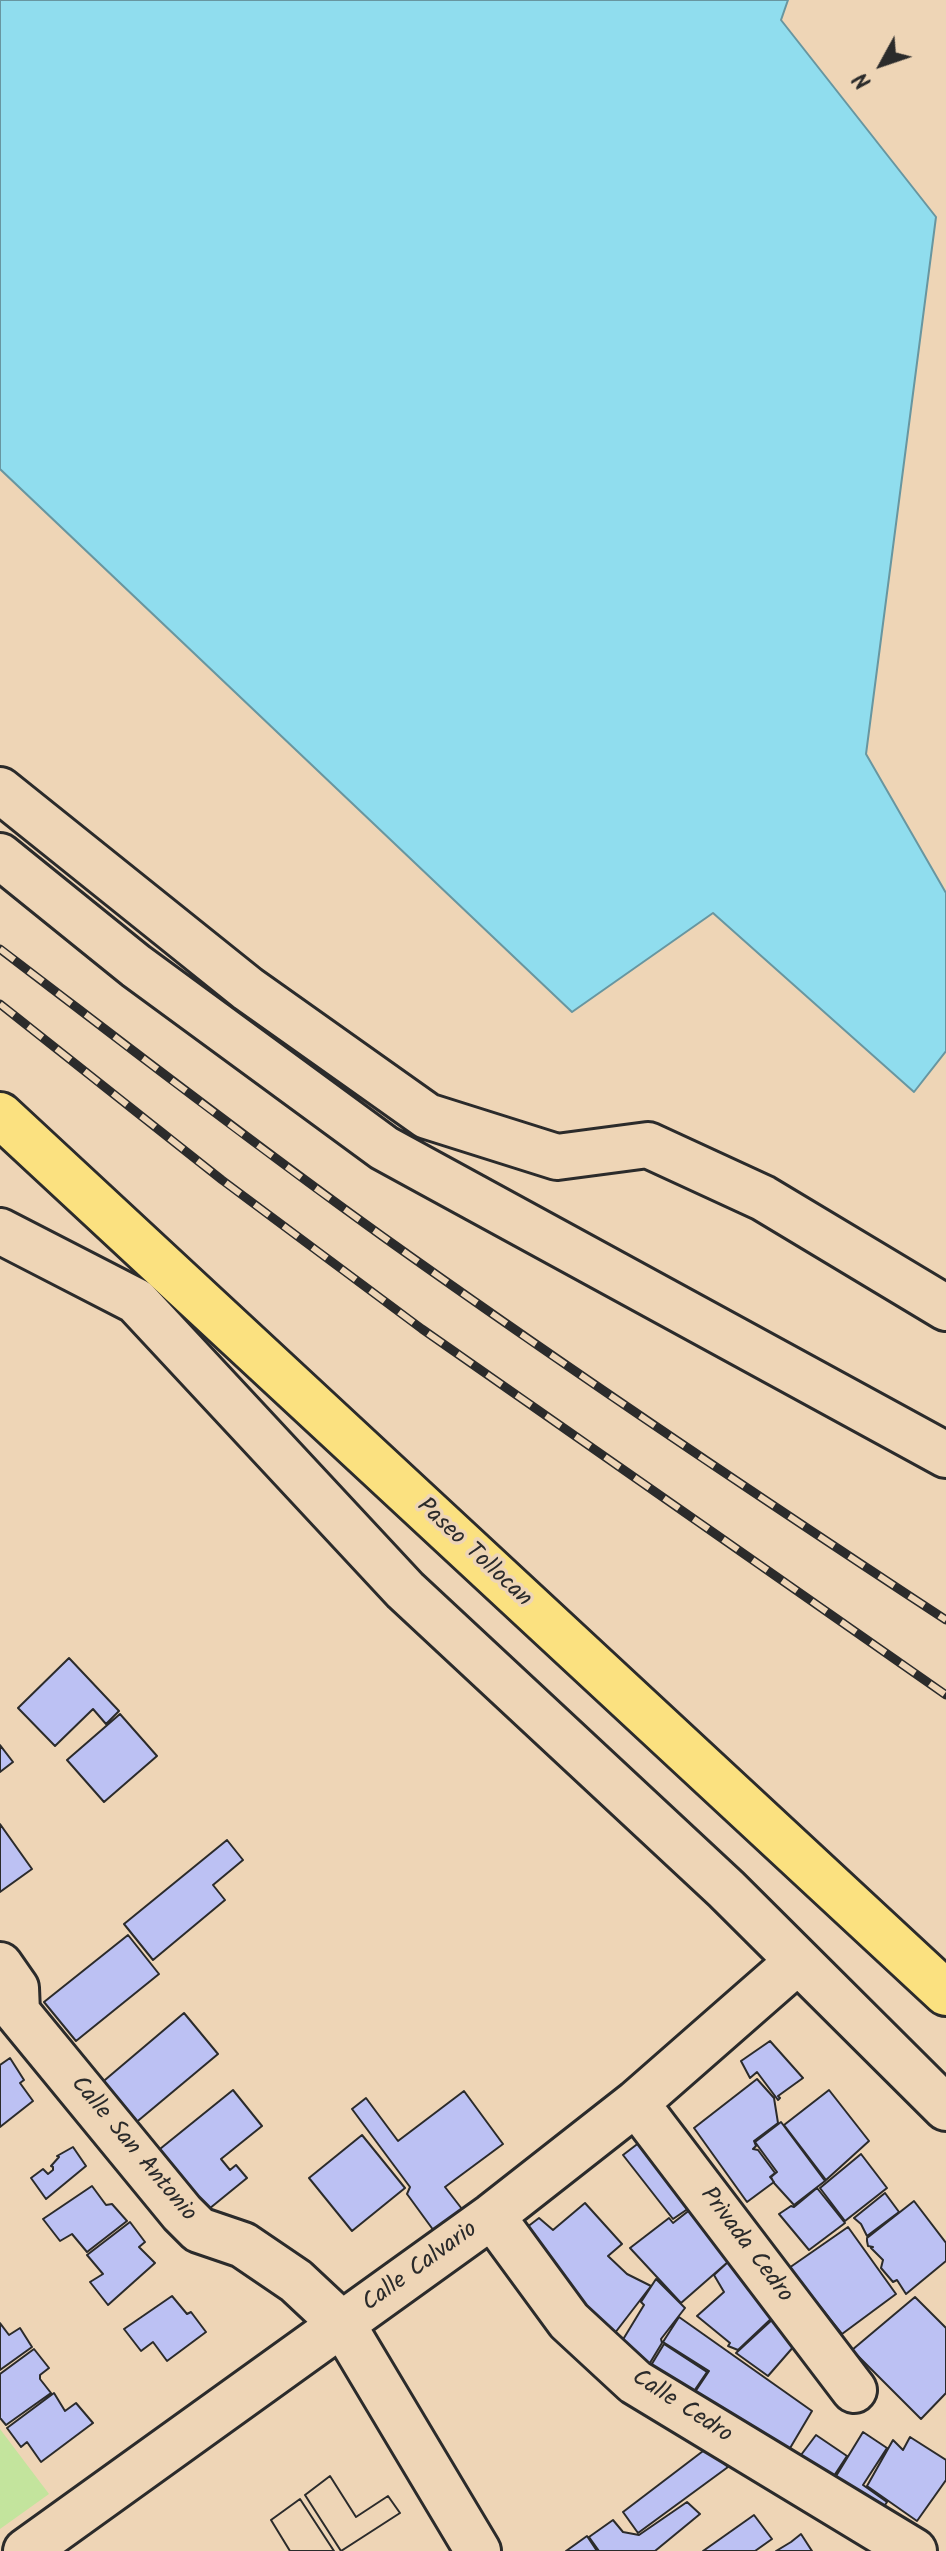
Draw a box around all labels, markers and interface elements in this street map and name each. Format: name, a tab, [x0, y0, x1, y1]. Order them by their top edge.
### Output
north arrow	[842, 24, 922, 104]
text: N	[845, 63, 881, 96]
street label: Paseo Tollocan	[409, 1493, 537, 1615]
street label: Calle San Antonio	[63, 2071, 201, 2229]
street label: Privada Cedro	[692, 2183, 798, 2309]
street label: Calle Calvario	[358, 2217, 484, 2319]
street label: Calle Cedro	[625, 2365, 737, 2451]

